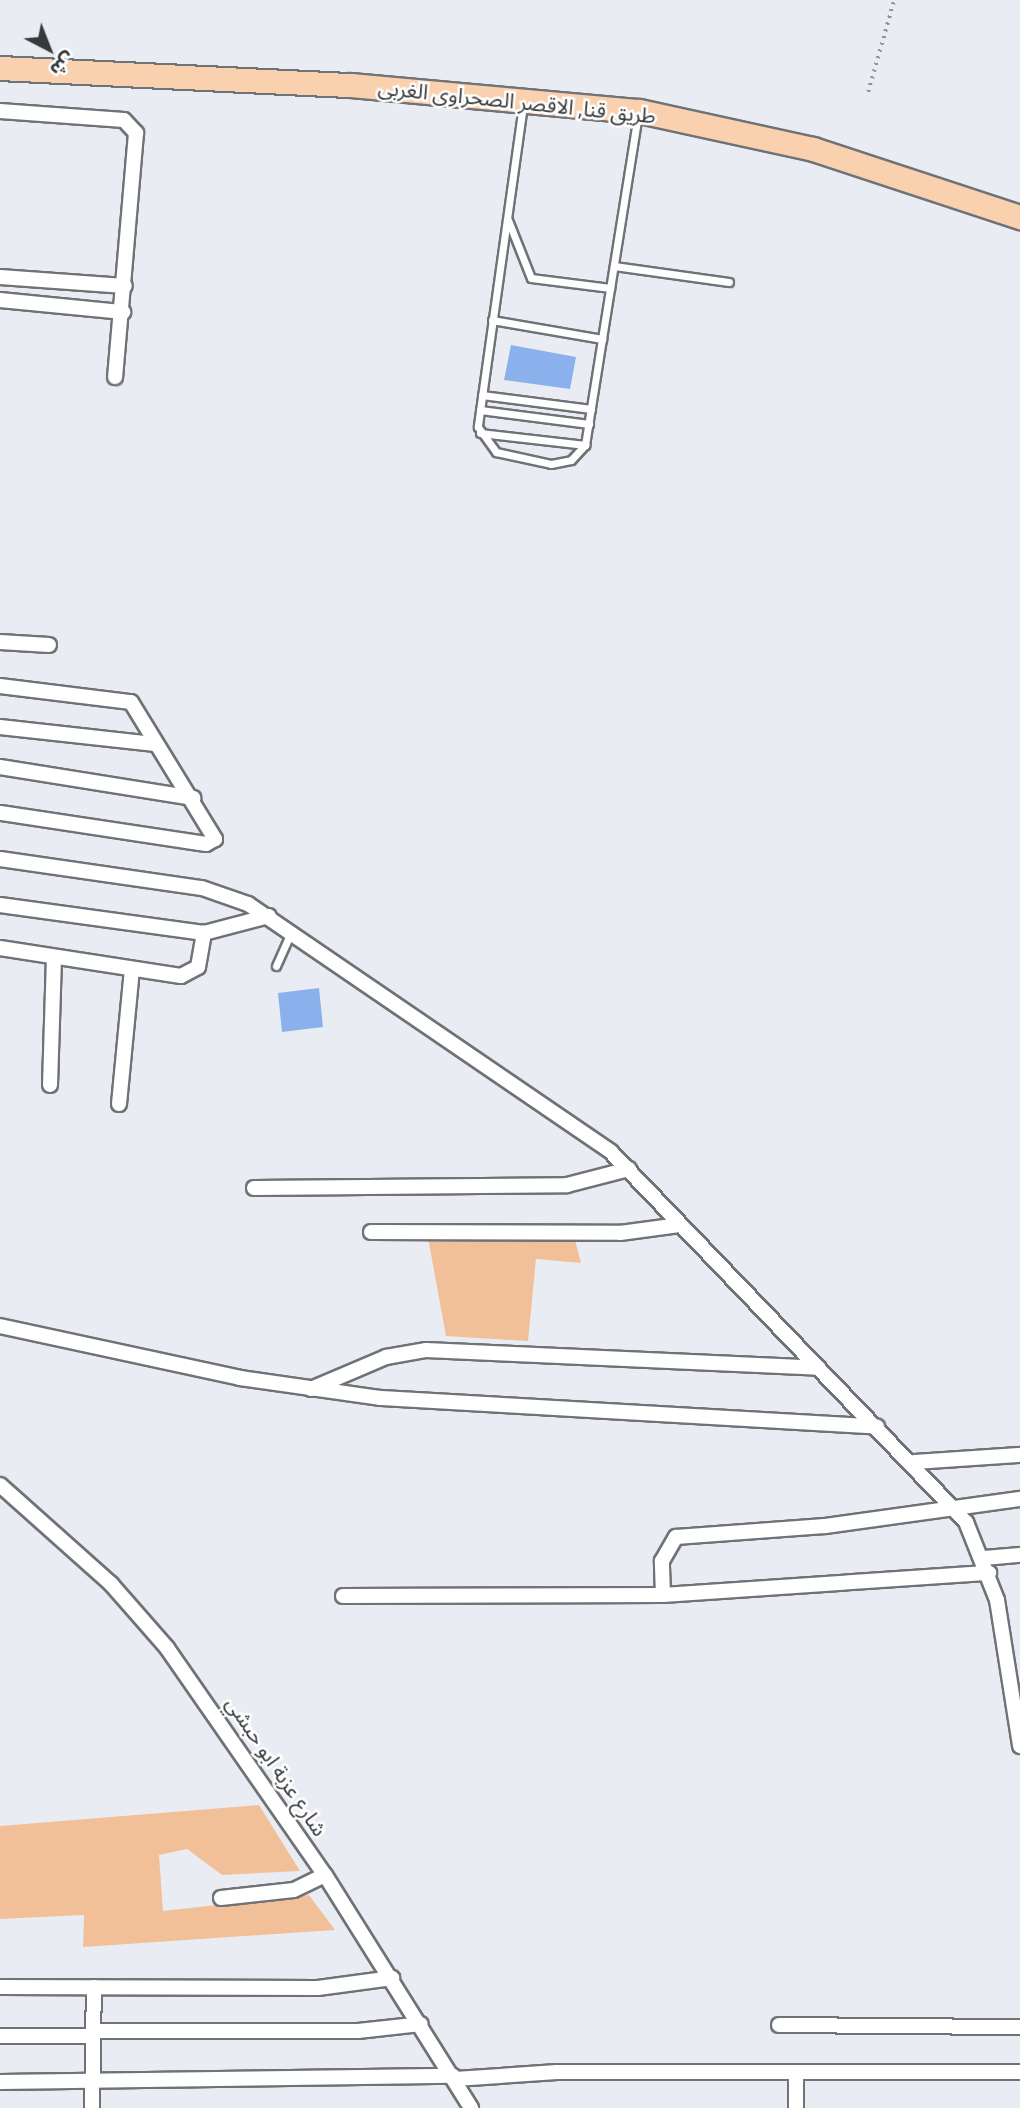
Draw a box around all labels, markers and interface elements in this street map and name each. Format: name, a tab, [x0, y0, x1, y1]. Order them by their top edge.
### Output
north arrow	[14, 14, 84, 84]
text: ش	[46, 48, 80, 81]
street label: طريق قنا, الاقصر الصحراوى الغربى	[377, 74, 657, 128]
street label: شارع عزبة ابو حبشي	[221, 1691, 333, 1841]

